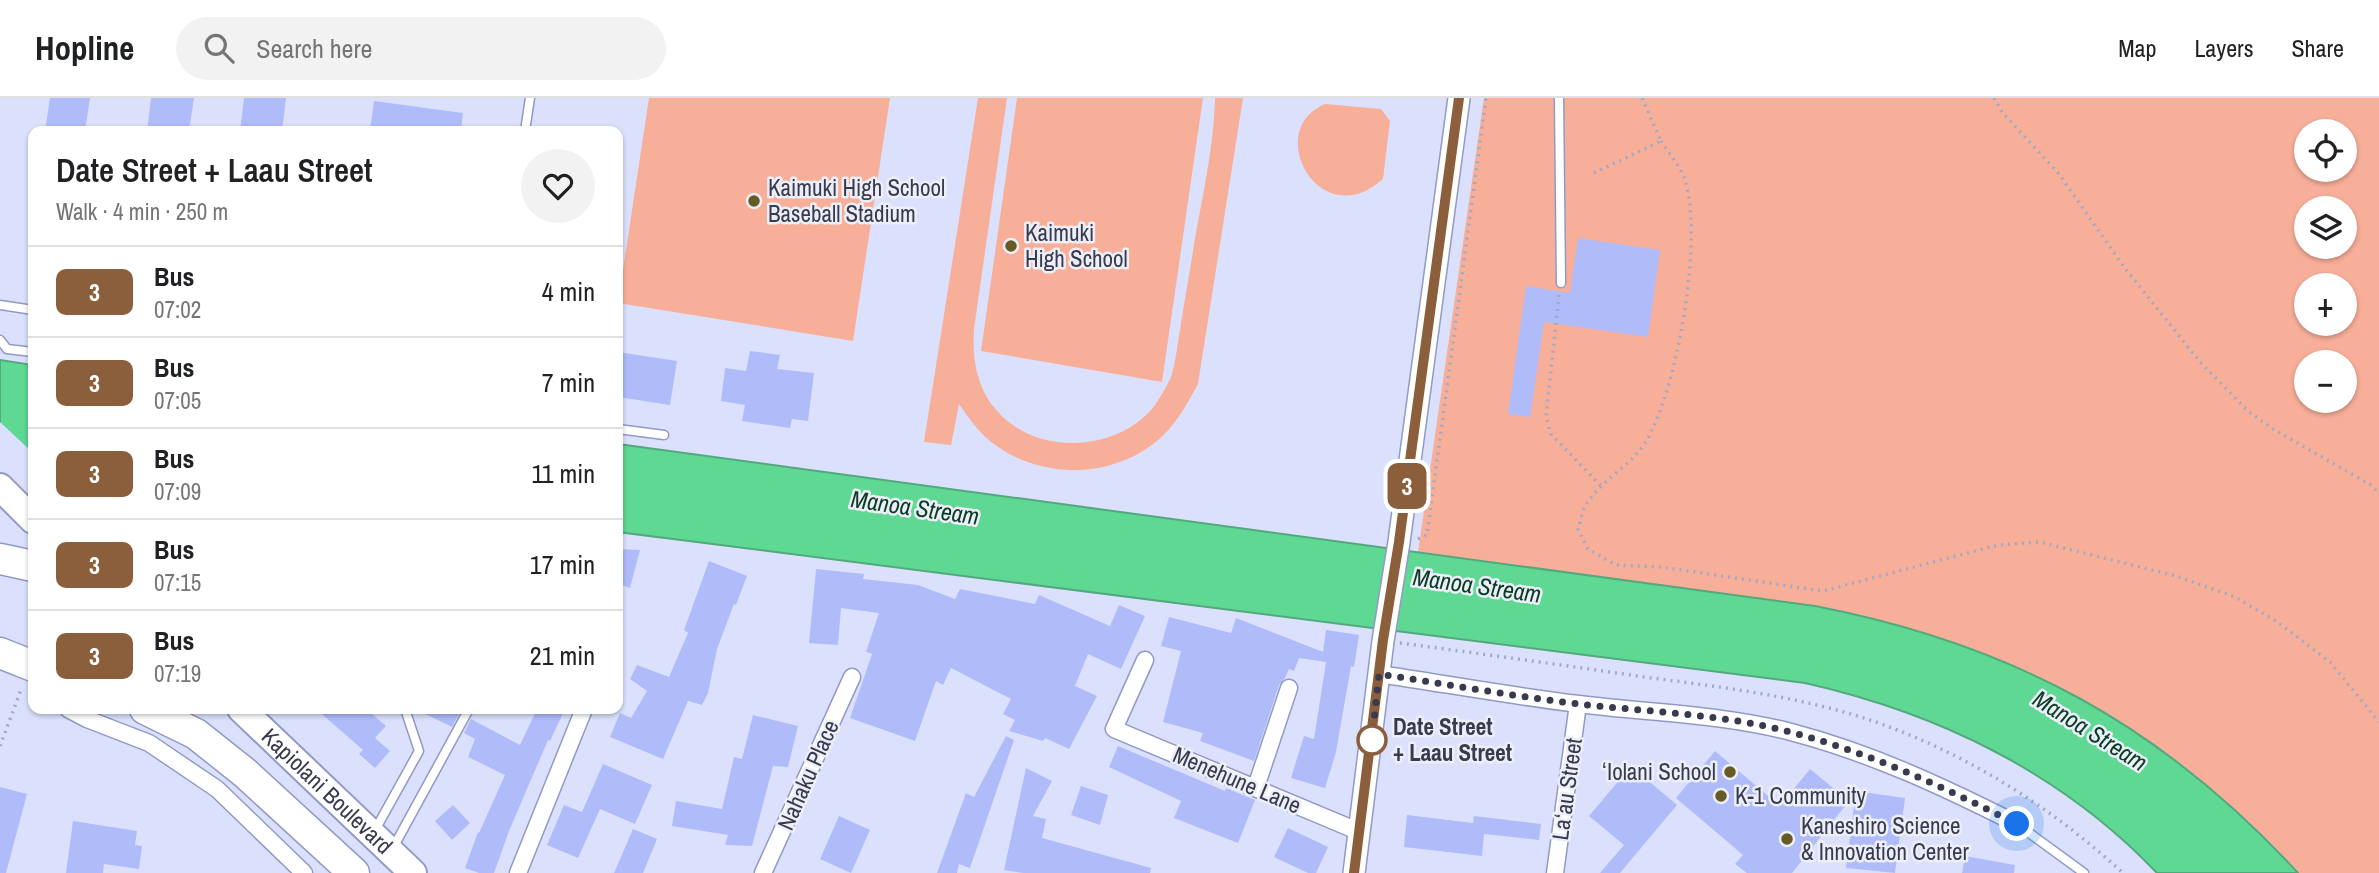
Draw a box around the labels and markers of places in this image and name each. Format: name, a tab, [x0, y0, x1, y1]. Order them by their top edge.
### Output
place label: Kaimuki High School Baseball Stadium	[768, 172, 945, 229]
marker: Kaimuki High School Baseball Stadium	[746, 193, 762, 209]
place label: Kaimuki High School	[1025, 217, 1128, 274]
marker: Kaimuki High School	[1003, 238, 1019, 254]
place label: Date Street + Laau Street	[1393, 711, 1512, 768]
marker: Date Street + Laau Street	[1357, 725, 1387, 755]
place label: ʻIolani School	[1602, 756, 1716, 787]
marker: ʻIolani School	[1722, 764, 1738, 780]
place label: K-1 Community	[1735, 780, 1867, 811]
marker: K-1 Community	[1713, 788, 1729, 804]
place label: Kaneshiro Science & Innovation Center	[1801, 810, 1969, 867]
marker: Kaneshiro Science & Innovation Center	[1779, 831, 1795, 847]

